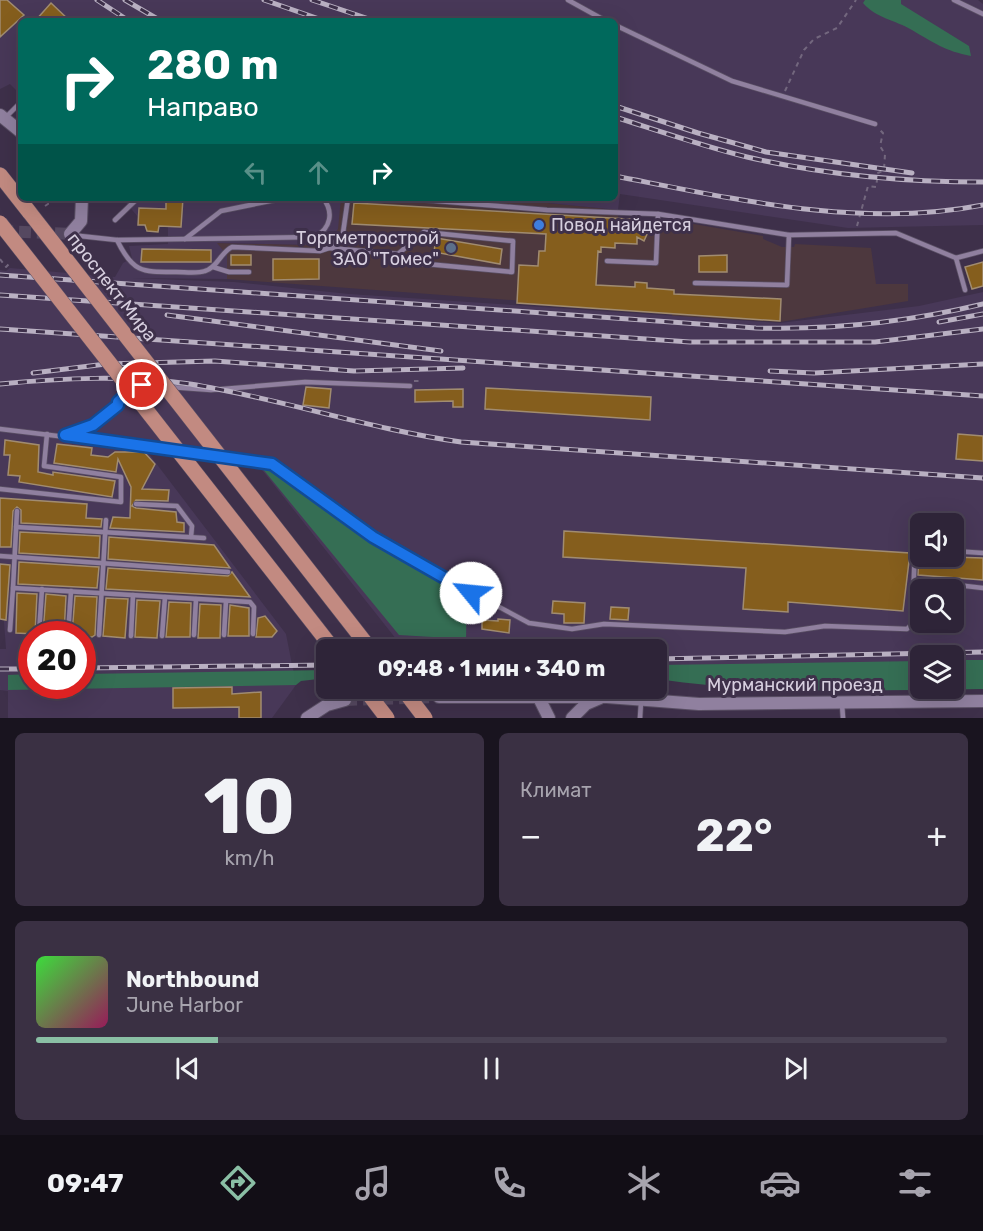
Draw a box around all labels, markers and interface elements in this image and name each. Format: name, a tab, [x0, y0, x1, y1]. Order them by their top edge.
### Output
text: 280 m	[147, 40, 279, 90]
icon: right	[48, 42, 126, 120]
text: Направо	[147, 91, 259, 123]
icon: left	[239, 156, 272, 189]
icon: ahead	[302, 156, 335, 189]
icon: right	[365, 156, 398, 189]
place label: Повод найдется	[551, 214, 692, 236]
marker: Повод найдется	[532, 218, 546, 232]
place label: Торгметрострой ЗАО "Томес"	[296, 227, 439, 270]
street label: проспект Мира	[63, 228, 161, 346]
marker: Торгметрострой ЗАО "Томес"	[444, 241, 458, 255]
pin	[116, 359, 167, 410]
icon: arrive	[125, 368, 158, 401]
map controls	[910, 513, 964, 699]
button: sound	[910, 513, 964, 567]
position arrow	[439, 561, 503, 625]
button: search	[910, 579, 964, 633]
speed limit sign: 20	[18, 621, 96, 699]
button: layers	[910, 645, 964, 699]
text: 09:48 · 1 мин · 340 m	[378, 655, 605, 682]
street label: Мурманский проезд	[707, 674, 883, 696]
text: 10	[204, 760, 295, 853]
text: Климат	[520, 778, 592, 802]
text: 22°	[695, 809, 772, 862]
text: −	[520, 816, 541, 855]
text: +	[926, 816, 947, 855]
text: km/h	[225, 846, 274, 870]
text: Northbound	[126, 966, 259, 993]
text: June Harbor	[126, 993, 243, 1017]
icon: previous	[171, 1052, 204, 1085]
icon: pause	[475, 1052, 508, 1085]
icon: next	[779, 1052, 812, 1085]
icon: directions	[217, 1162, 259, 1204]
icon: music	[352, 1162, 394, 1204]
icon: phone	[488, 1162, 530, 1204]
icon: climate	[623, 1162, 665, 1204]
icon: car	[759, 1162, 801, 1204]
icon: filters	[894, 1162, 936, 1204]
text: 09:47	[47, 1167, 124, 1199]

